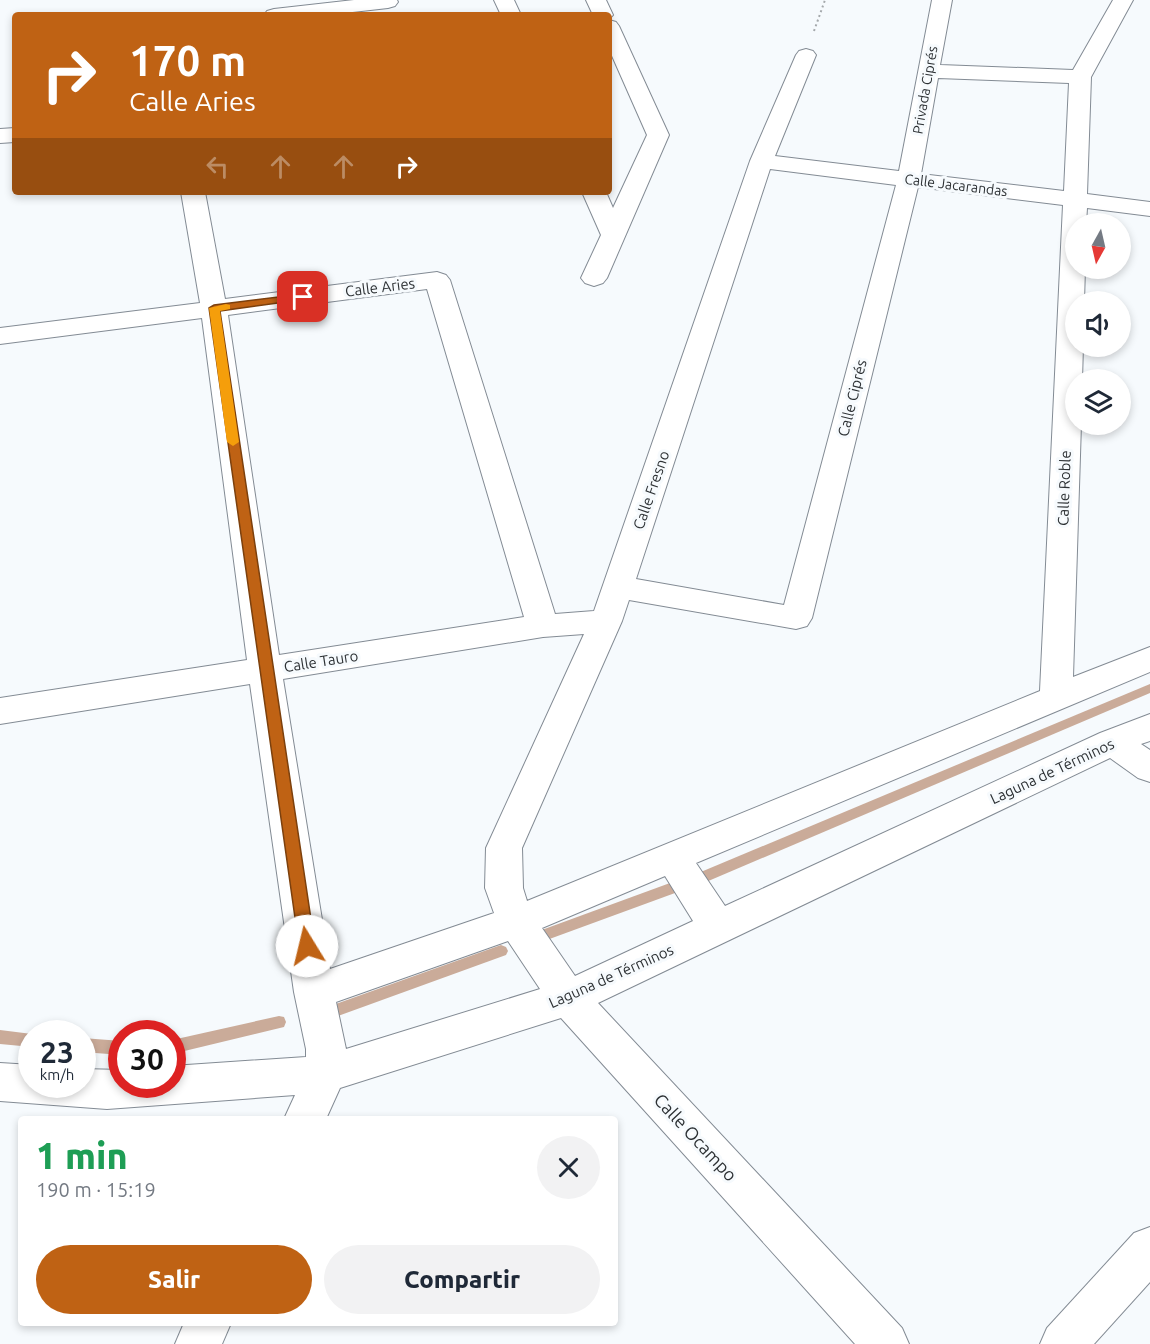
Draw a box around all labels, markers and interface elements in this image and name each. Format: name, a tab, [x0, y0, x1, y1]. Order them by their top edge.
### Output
icon: right	[30, 36, 108, 114]
text: 170 m	[129, 37, 246, 84]
street label: Privada Ciprés	[909, 45, 941, 135]
text: Calle Aries	[129, 86, 256, 116]
icon: left	[201, 150, 234, 183]
icon: ahead	[264, 150, 297, 183]
icon: ahead	[327, 150, 360, 183]
icon: right	[390, 150, 423, 183]
street label: Calle Jacarandas	[904, 171, 1008, 199]
north arrow	[1065, 213, 1131, 279]
map controls	[1065, 213, 1131, 435]
pin	[277, 271, 328, 322]
street label: Calle Aries	[344, 274, 416, 300]
icon: arrive	[286, 280, 319, 313]
button: sound	[1065, 291, 1131, 357]
street label: Calle Ciprés	[834, 358, 870, 438]
button: layers	[1065, 369, 1131, 435]
street label: Calle Fresno	[630, 448, 672, 532]
street label: Calle Roble	[1054, 450, 1074, 526]
street label: Calle Tauro	[283, 647, 359, 675]
street label: Laguna de Términos	[987, 735, 1117, 807]
position arrow	[275, 914, 339, 978]
street label: Laguna de Términos	[546, 941, 676, 1011]
speed limit sign: 30	[108, 1020, 186, 1098]
text: 23	[40, 1035, 74, 1069]
text: km/h	[40, 1066, 74, 1083]
street label: Calle Ocampo	[651, 1089, 741, 1185]
text: 1 min	[36, 1135, 128, 1176]
button: close	[537, 1136, 600, 1199]
text: 190 m · 15:19	[36, 1178, 156, 1201]
button: Salir	[36, 1245, 312, 1314]
button: Compartir	[324, 1245, 600, 1314]

